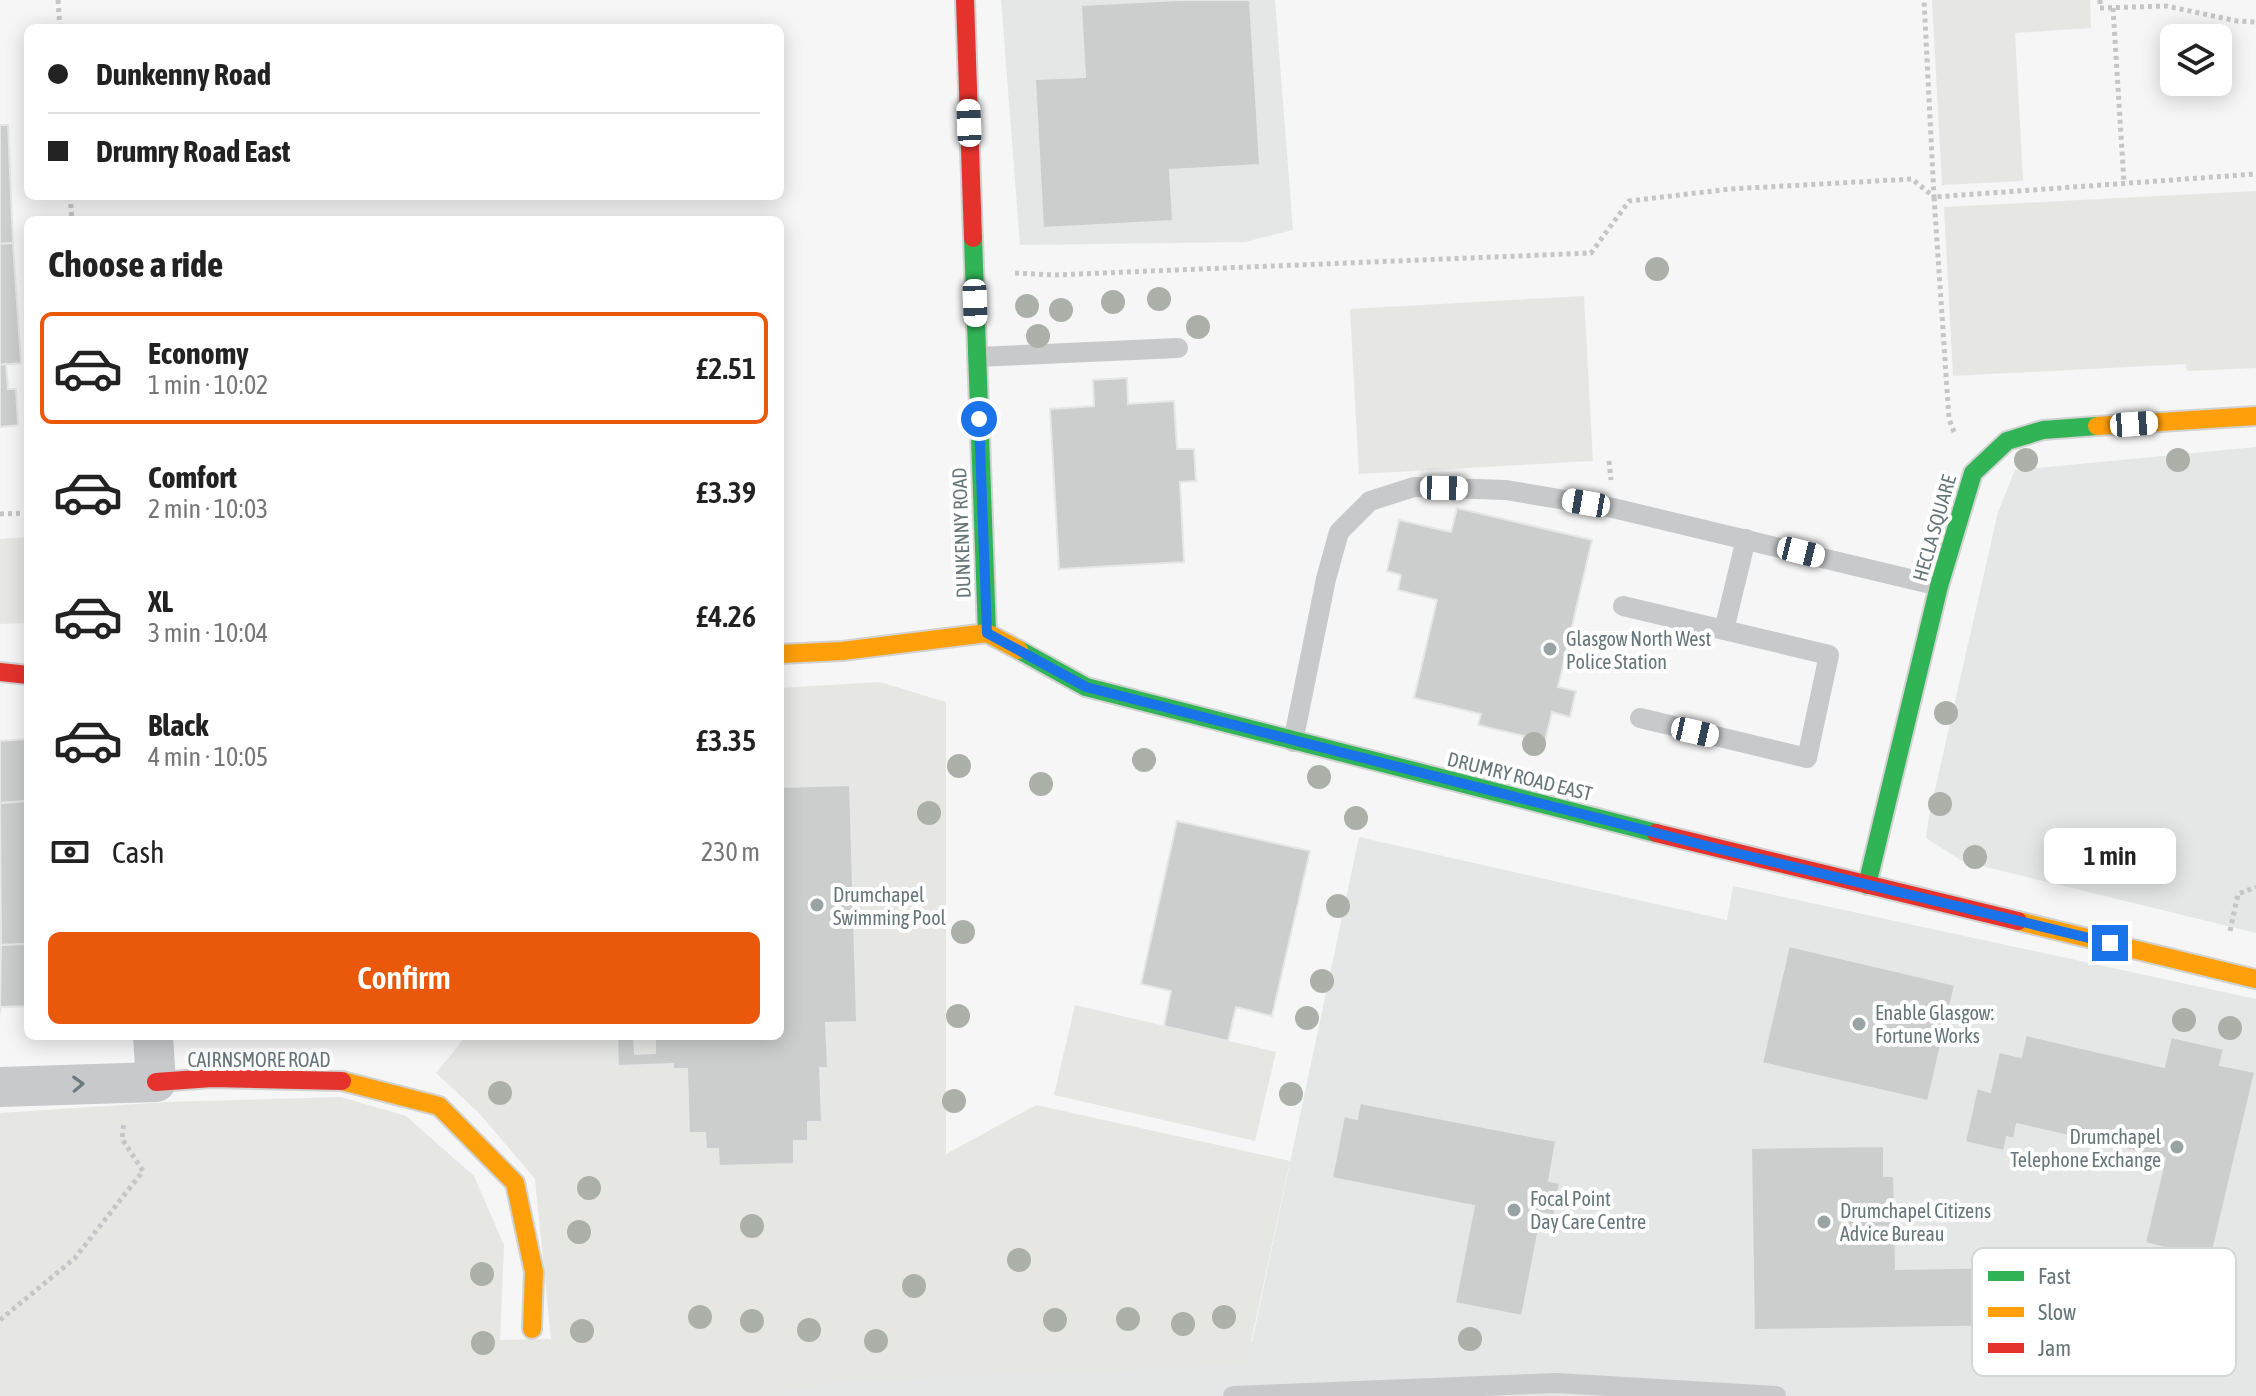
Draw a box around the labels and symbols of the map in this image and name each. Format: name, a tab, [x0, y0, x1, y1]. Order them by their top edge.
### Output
car	[956, 99, 982, 147]
car	[962, 279, 988, 327]
route start	[961, 401, 997, 437]
car	[2109, 410, 2159, 438]
street label: DUNKENNY ROAD	[947, 467, 975, 599]
street label: HECLA SQUARE	[1908, 472, 1960, 584]
car	[1420, 476, 1468, 500]
car	[1560, 487, 1612, 519]
car	[1775, 535, 1827, 569]
place label: Glasgow North West Police Station	[1566, 627, 1711, 673]
marker: Glasgow North West Police Station	[1541, 640, 1559, 658]
car	[1669, 715, 1721, 749]
street label: DRUMRY ROAD EAST	[1445, 747, 1595, 805]
callout: 1 min	[2044, 827, 2176, 883]
place label: Drumchapel Swimming Pool	[833, 883, 947, 929]
marker: Drumchapel Swimming Pool	[808, 896, 826, 914]
route end	[2092, 925, 2128, 961]
place label: Enable Glasgow: Fortune Works	[1875, 1001, 1994, 1047]
marker: Enable Glasgow: Fortune Works	[1850, 1015, 1868, 1033]
street label: CAIRNSMORE ROAD	[188, 1048, 330, 1071]
one-way arrow	[72, 1076, 85, 1093]
place label: Drumchapel Telephone Exchange	[2010, 1125, 2162, 1171]
marker: Drumchapel Telephone Exchange	[2168, 1138, 2186, 1156]
place label: Focal Point Day Care Centre	[1530, 1187, 1646, 1233]
place label: Drumchapel Citizens Advice Bureau	[1840, 1199, 1991, 1245]
marker: Focal Point Day Care Centre	[1505, 1201, 1523, 1219]
marker: Drumchapel Citizens Advice Bureau	[1815, 1213, 1833, 1231]
legend	[1972, 1248, 2236, 1376]
text: Fast	[2038, 1263, 2071, 1289]
text: Slow	[2038, 1299, 2076, 1325]
text: Jam	[2038, 1335, 2071, 1361]

